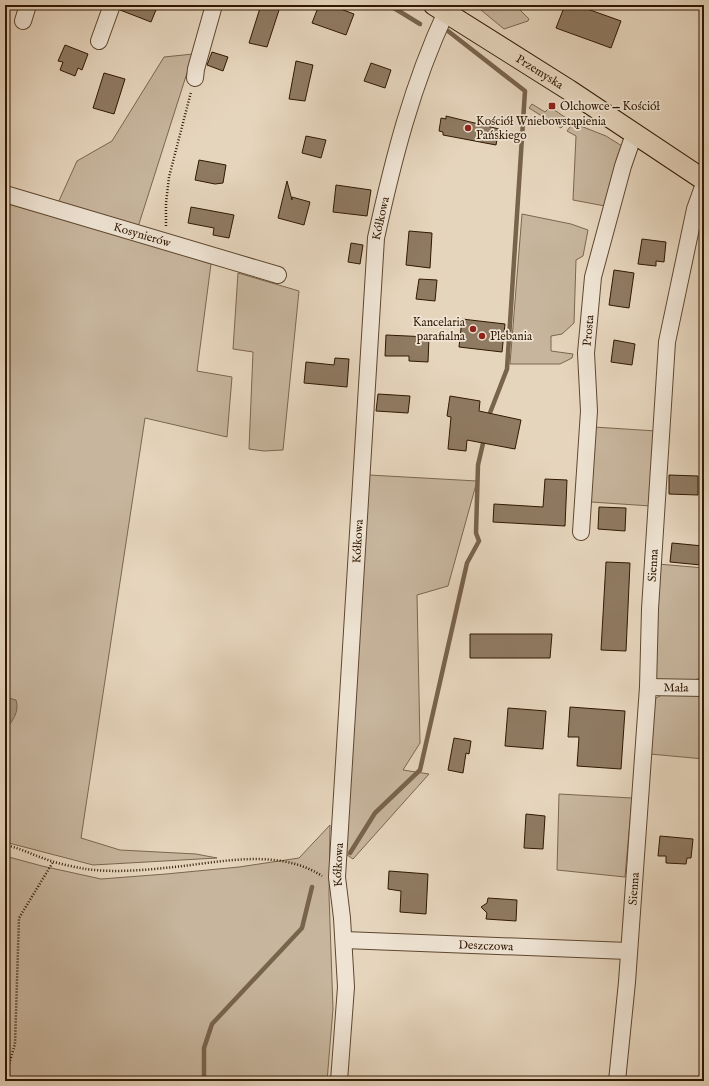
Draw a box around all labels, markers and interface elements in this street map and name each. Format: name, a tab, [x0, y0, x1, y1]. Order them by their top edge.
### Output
street label: Przemyska	[513, 51, 567, 93]
place label: Olchowce — Kościół	[560, 99, 660, 114]
marker: Olchowce — Kościół	[547, 101, 557, 111]
place label: Kościół Wniebowstąpienia Pańskiego	[476, 114, 607, 143]
marker: Kościół Wniebowstąpienia Pańskiego	[463, 123, 473, 133]
street label: Kółkowa	[368, 194, 393, 241]
street label: Kosynierów	[112, 219, 174, 251]
street label: Prosta	[579, 313, 597, 347]
place label: Kancelaria parafialna	[413, 315, 466, 345]
marker: Kancelaria parafialna	[468, 324, 478, 334]
place label: Plebania	[490, 329, 533, 344]
marker: Plebania	[477, 331, 487, 341]
street label: Kółkowa	[349, 518, 366, 564]
street label: Sienna	[644, 548, 661, 582]
street label: Mała	[663, 680, 689, 695]
street label: Kółkowa	[329, 841, 347, 888]
street label: Sienna	[625, 871, 642, 906]
street label: Deszczowa	[458, 937, 515, 954]

